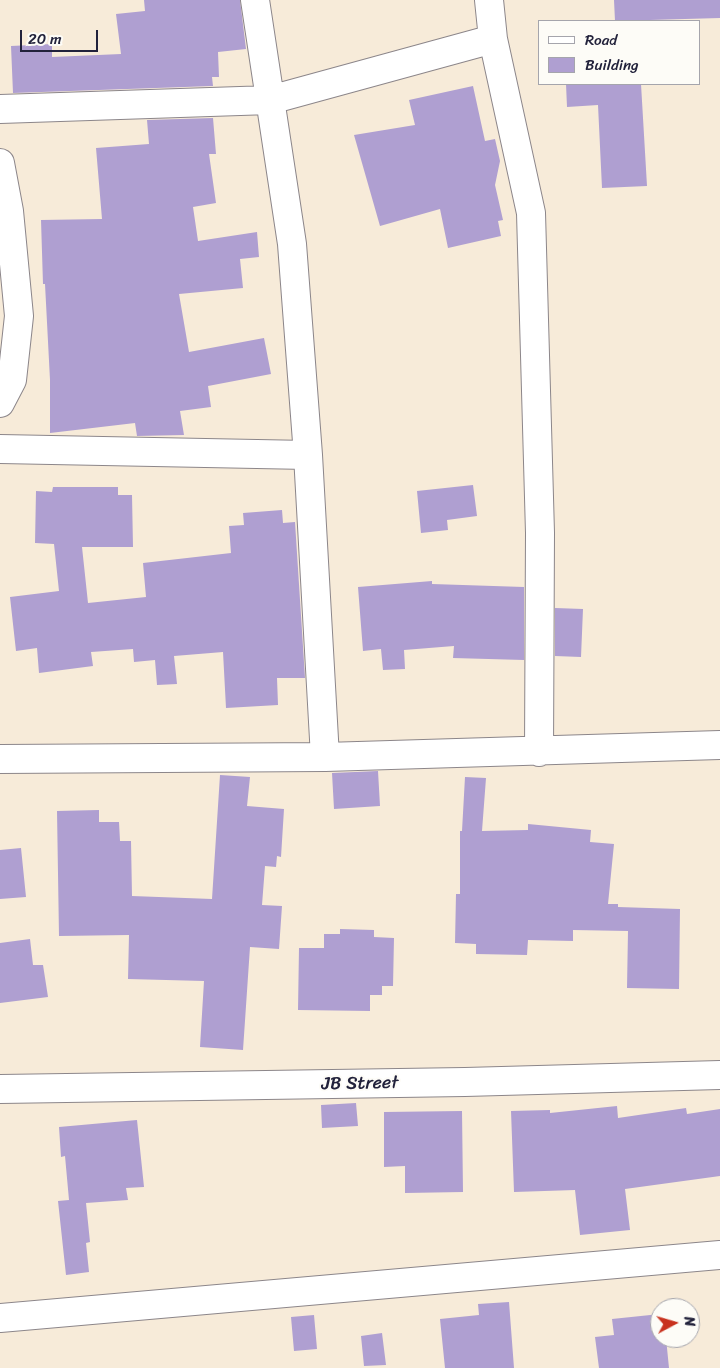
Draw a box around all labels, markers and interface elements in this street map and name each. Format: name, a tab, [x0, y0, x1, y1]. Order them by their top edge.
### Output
scale bar	[22, 20, 100, 52]
legend	[538, 20, 700, 85]
text: 20 m	[28, 26, 62, 52]
text: Road	[585, 27, 617, 53]
text: Building	[585, 52, 639, 78]
street label: JB Street	[321, 1073, 399, 1095]
north arrow	[650, 1298, 700, 1348]
text: N	[676, 1315, 702, 1328]

